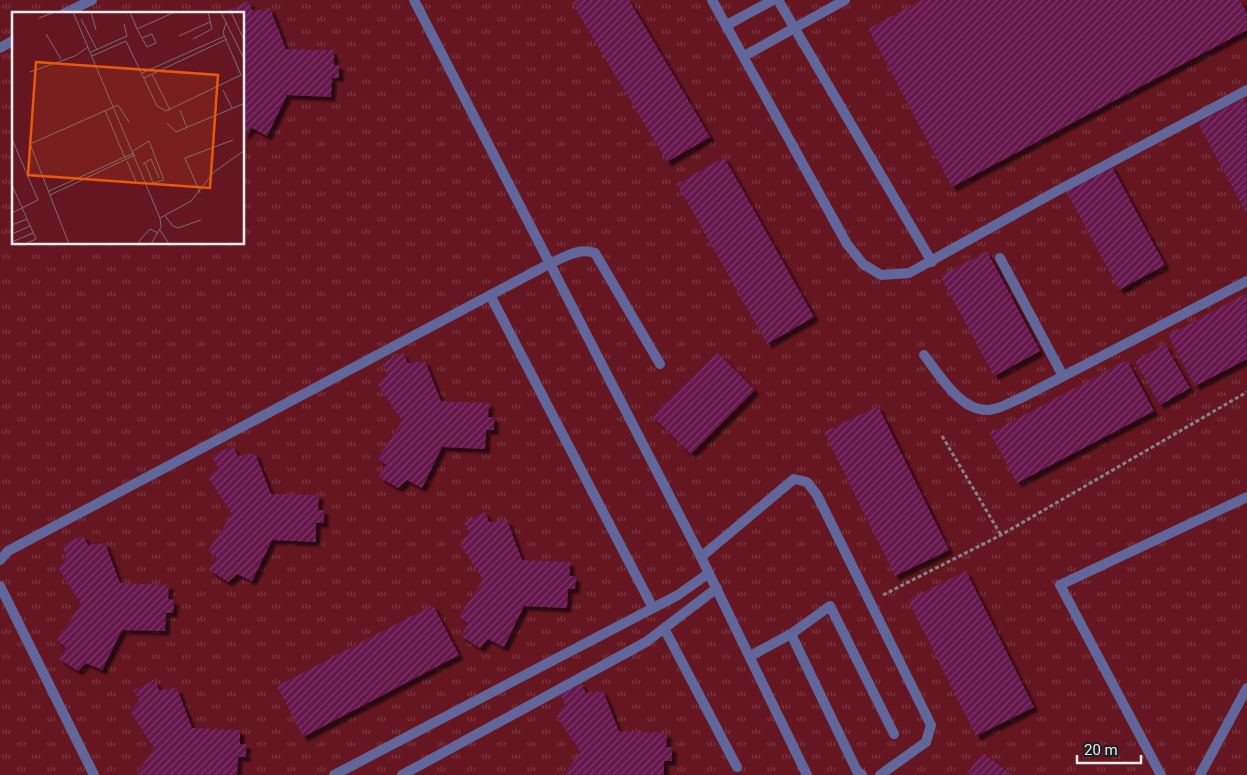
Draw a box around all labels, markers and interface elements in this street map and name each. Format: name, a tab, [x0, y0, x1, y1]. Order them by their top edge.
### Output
inset map	[12, 12, 245, 245]
scale bar	[1077, 732, 1141, 764]
text: 20 m	[1084, 741, 1118, 759]

